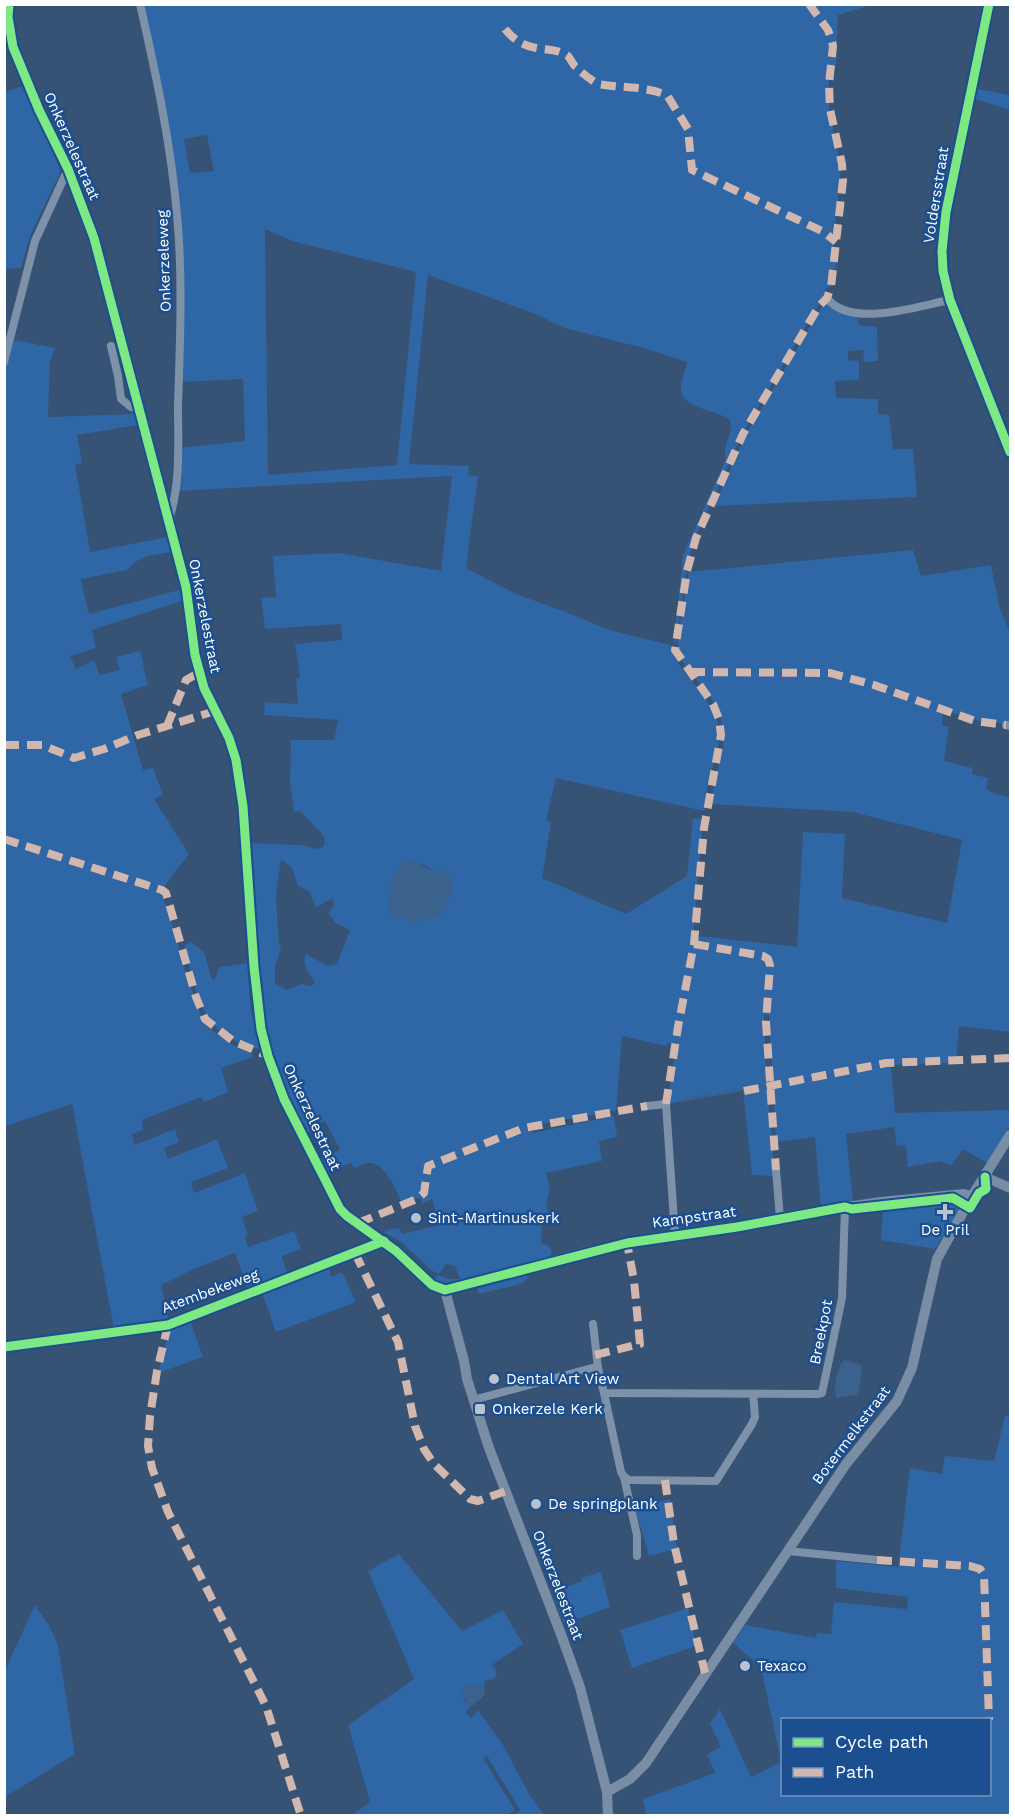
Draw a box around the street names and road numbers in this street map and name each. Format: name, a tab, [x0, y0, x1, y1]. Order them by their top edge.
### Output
street label: Onkerzelestraat	[40, 89, 104, 203]
street label: Voldersstraat	[919, 145, 953, 245]
street label: Onkerzeleweg	[153, 210, 175, 312]
street label: Onkerzelestraat	[185, 557, 225, 675]
street label: Onkerzelestraat	[279, 1060, 345, 1174]
street label: Kampstraat	[651, 1202, 738, 1232]
street label: Atembekeweg	[159, 1265, 261, 1317]
street label: Breekpot	[806, 1297, 836, 1366]
street label: Botermelkstraat	[808, 1382, 894, 1488]
street label: Onkerzelestraat	[529, 1527, 587, 1643]

